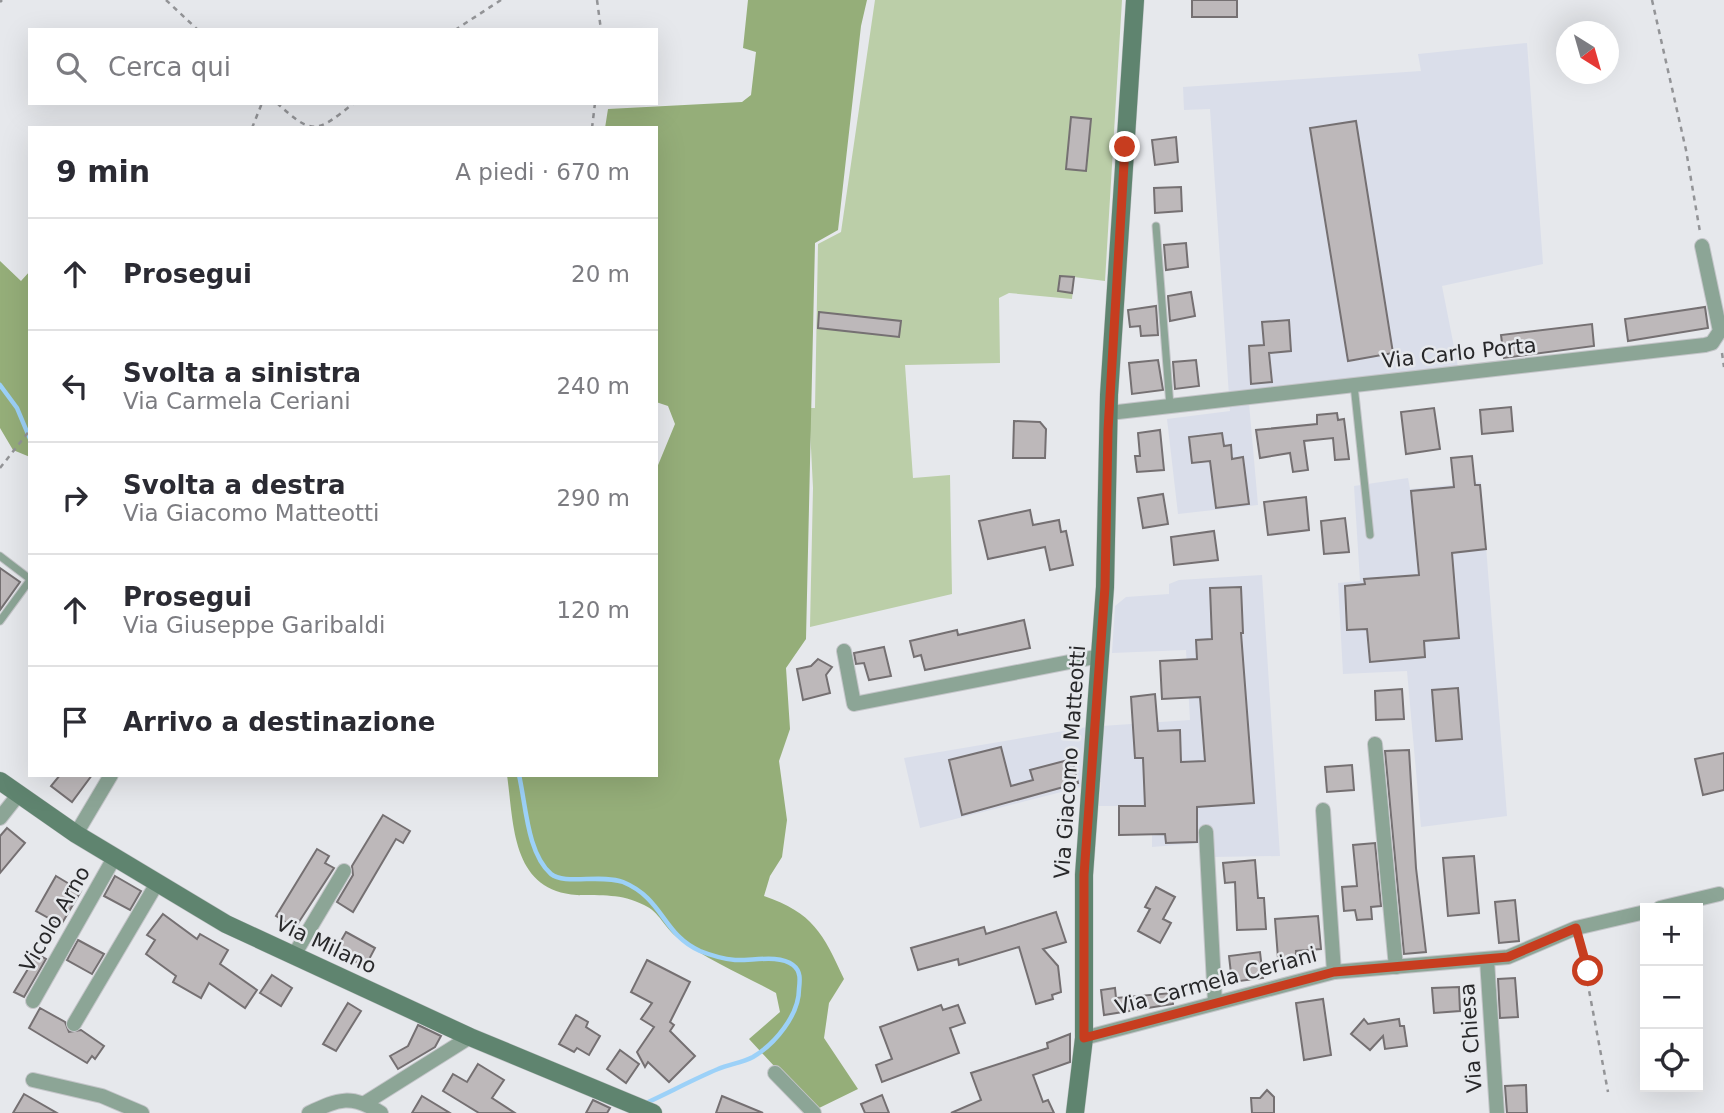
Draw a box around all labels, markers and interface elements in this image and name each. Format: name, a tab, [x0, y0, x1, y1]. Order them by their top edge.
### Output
north arrow	[1556, 21, 1619, 84]
search box	[28, 28, 658, 105]
icon: search	[52, 48, 90, 86]
text: Cerca qui	[108, 52, 231, 82]
route end	[1109, 131, 1140, 162]
text: 9 min	[56, 154, 150, 189]
text: A piedi · 670 m	[455, 159, 630, 185]
icon: ahead	[56, 255, 94, 293]
text: Prosegui	[123, 259, 252, 289]
text: 20 m	[571, 261, 630, 287]
street label: Via Carlo Porta	[1381, 333, 1537, 373]
text: Svolta a sinistra	[123, 358, 361, 388]
icon: left	[56, 367, 94, 405]
text: 240 m	[556, 373, 630, 399]
text: Via Carmela Ceriani	[123, 388, 351, 414]
text: Svolta a destra	[123, 470, 346, 500]
icon: right	[56, 479, 94, 517]
text: 290 m	[556, 485, 630, 511]
text: Via Giacomo Matteotti	[123, 500, 379, 526]
text: Prosegui	[123, 582, 252, 612]
icon: ahead	[56, 591, 94, 629]
text: 120 m	[556, 597, 630, 623]
text: Via Giuseppe Garibaldi	[123, 612, 385, 638]
street label: Via Giacomo Matteotti	[1050, 644, 1090, 880]
icon: arrive	[56, 703, 94, 741]
text: Arrivo a destinazione	[123, 707, 435, 737]
street label: Vicolo Arno	[15, 862, 95, 976]
map controls	[1640, 903, 1703, 1092]
button: +	[1640, 903, 1703, 966]
street label: Via Milano	[272, 911, 380, 979]
street label: Via Carmela Ceriani	[1112, 943, 1320, 1019]
route start	[1572, 955, 1603, 986]
button: −	[1640, 966, 1703, 1029]
street label: Via Chiesa	[1455, 982, 1487, 1094]
button: locate	[1640, 1029, 1703, 1092]

